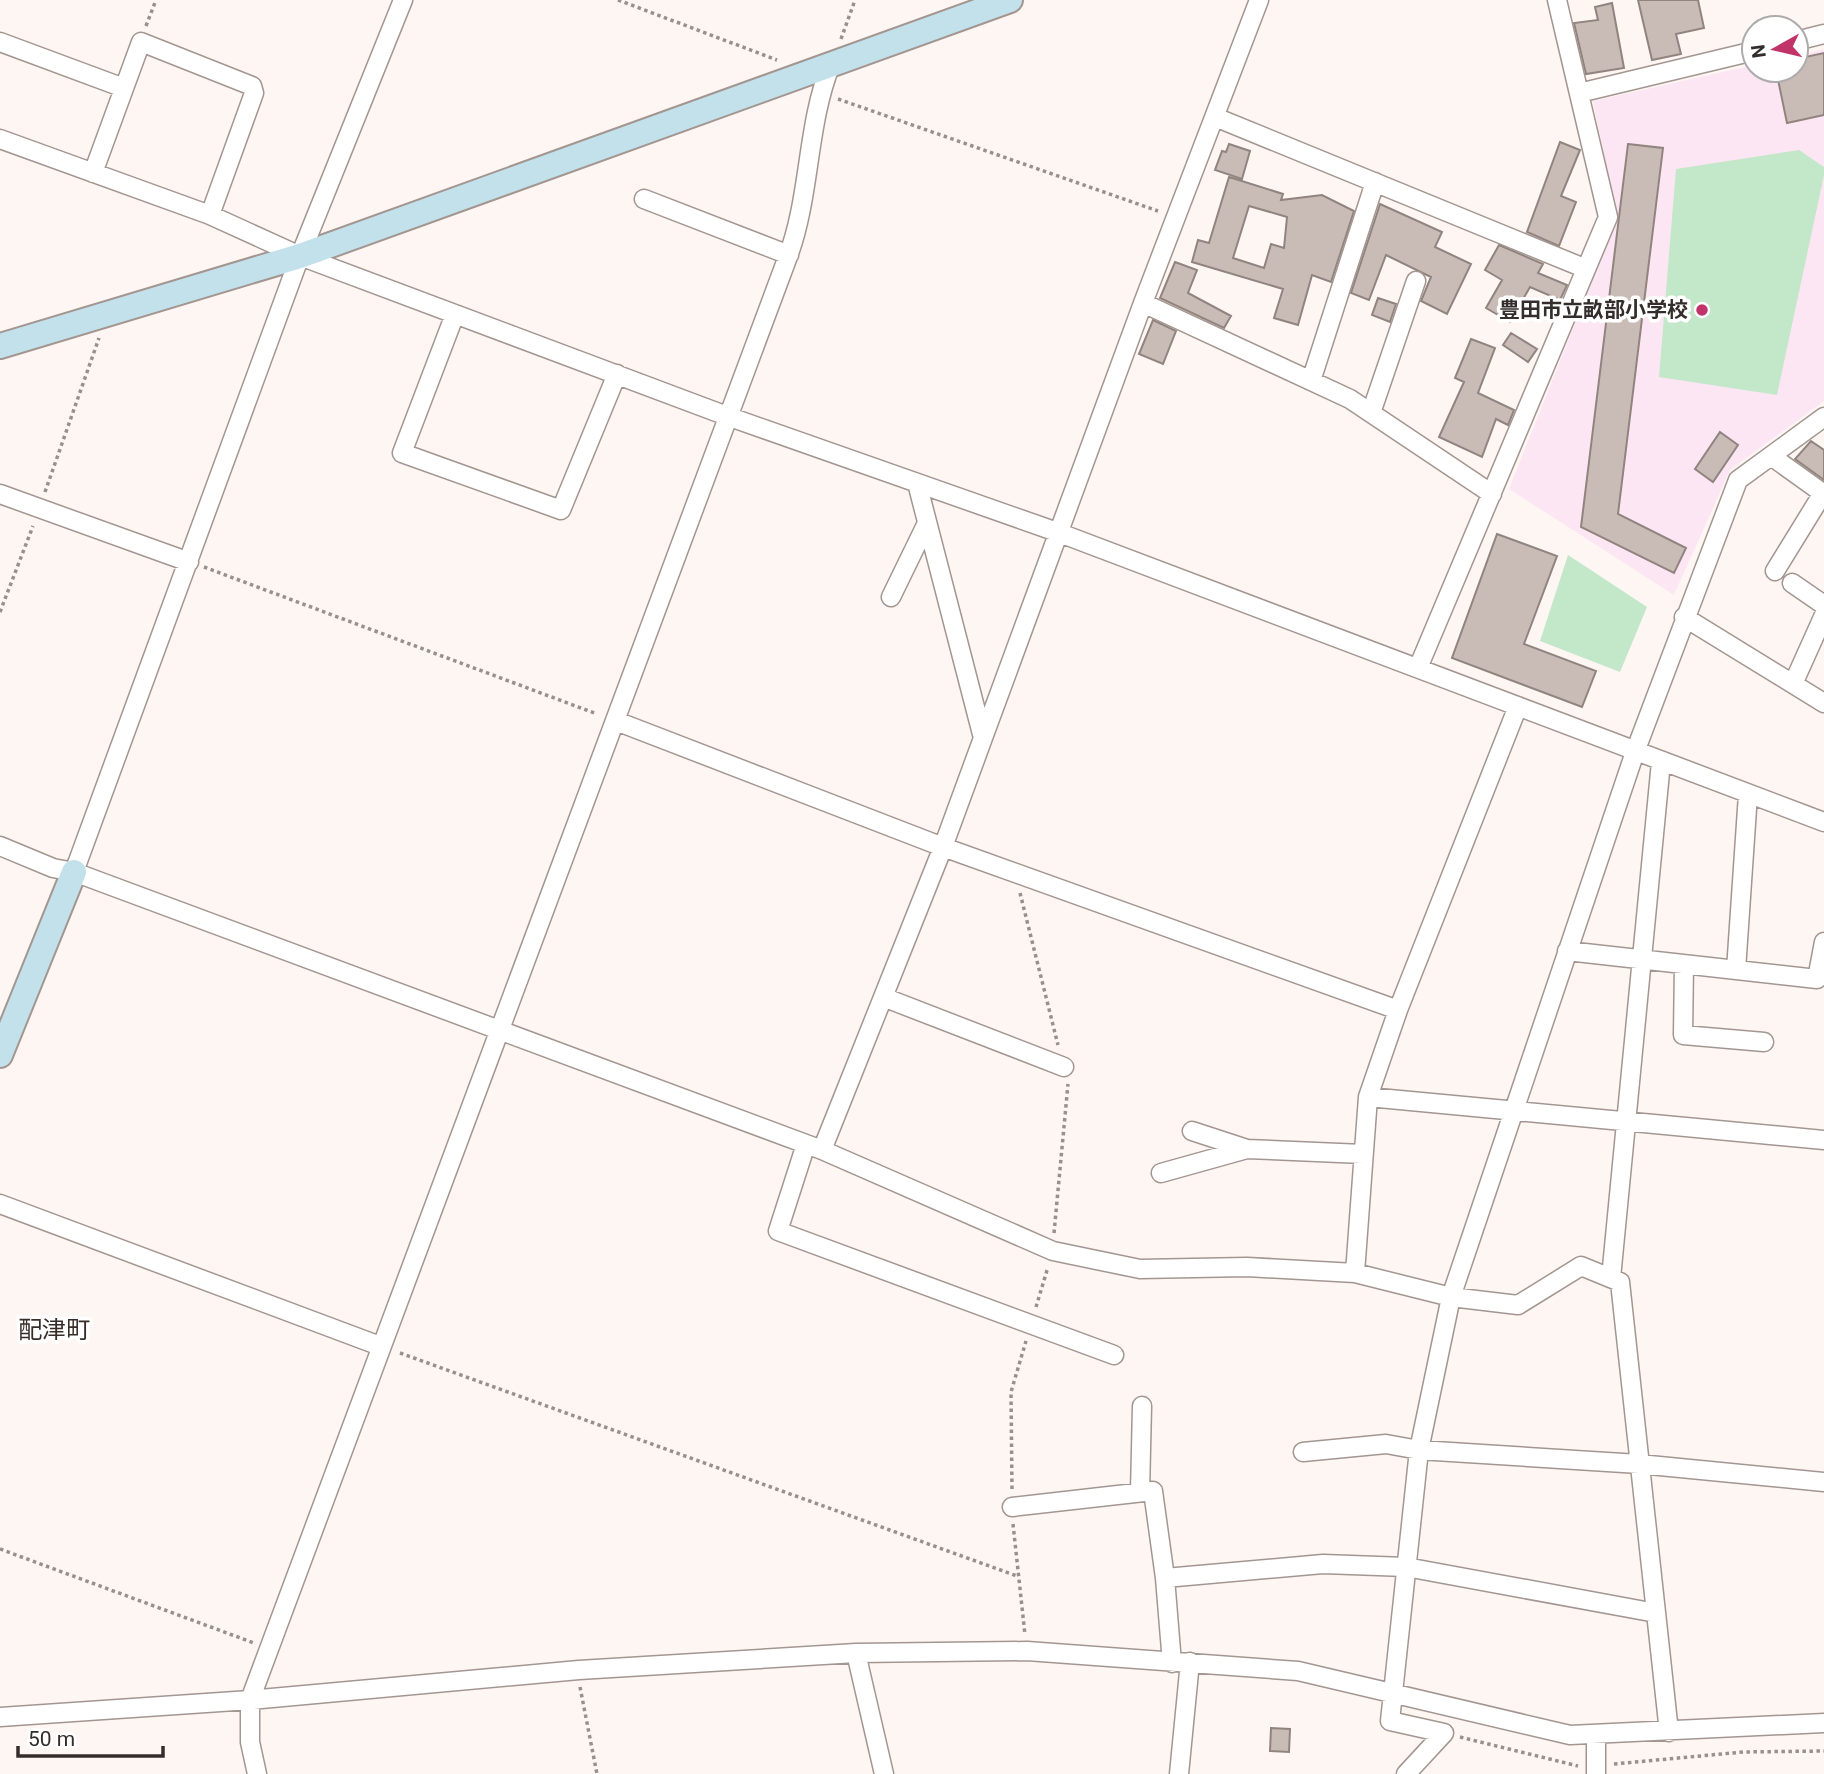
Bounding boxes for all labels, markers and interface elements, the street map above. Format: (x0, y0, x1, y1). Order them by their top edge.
north arrow (1740, 14, 1810, 84)
text: N (1746, 43, 1771, 60)
place label: 豊田市立畝部小学校 (1499, 298, 1688, 322)
marker: 豊田市立畝部小学校 (1694, 302, 1710, 318)
district label: 配津町 (18, 1316, 90, 1344)
scale bar (18, 1714, 163, 1758)
text: 50 m (28, 1727, 75, 1751)

